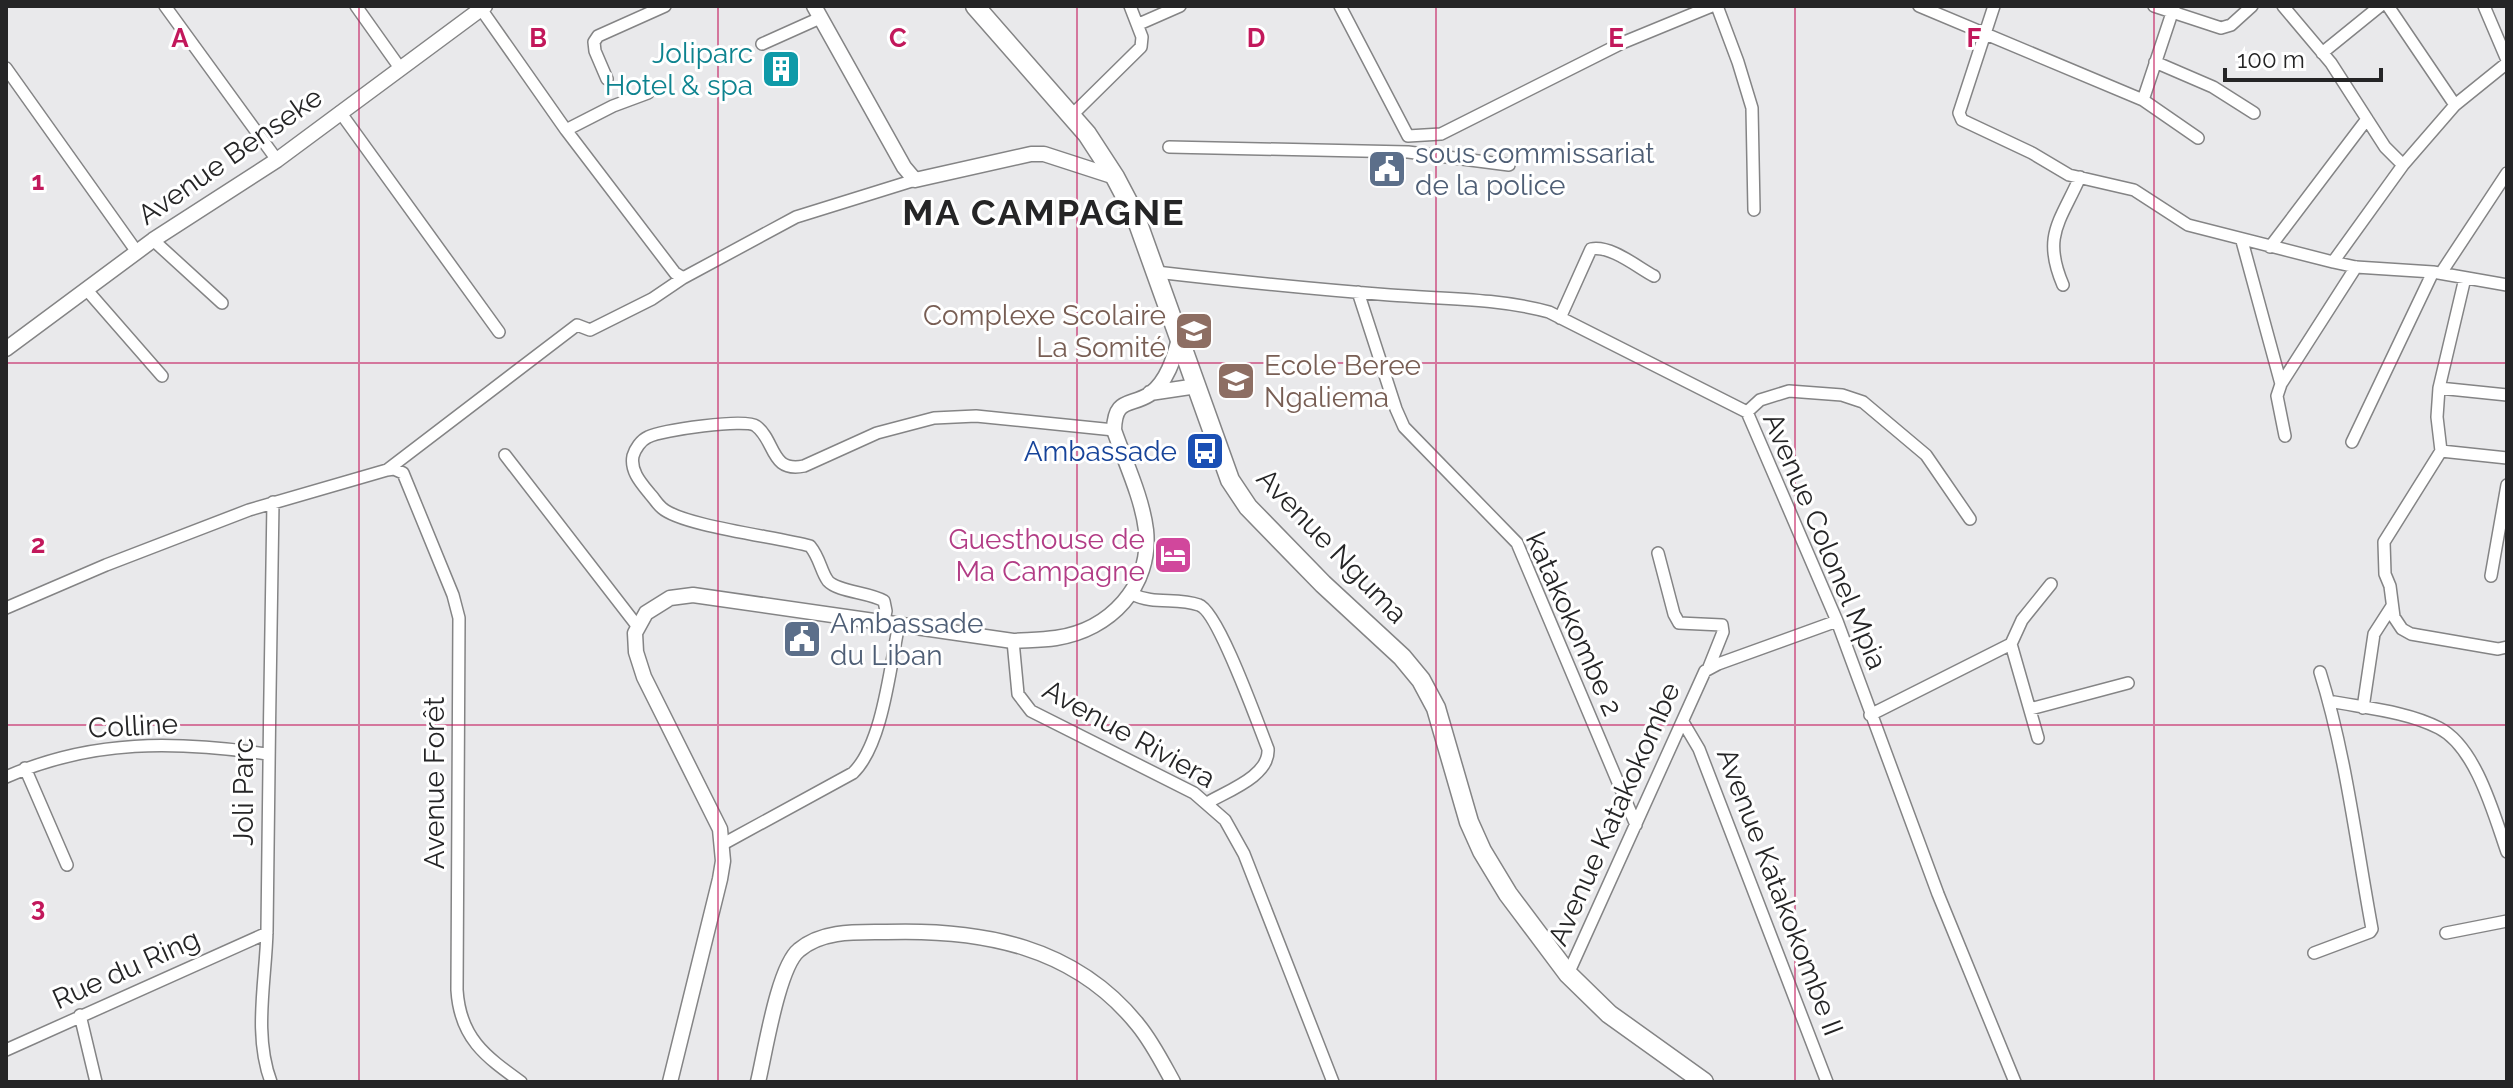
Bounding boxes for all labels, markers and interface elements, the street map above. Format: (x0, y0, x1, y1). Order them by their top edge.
text: A (171, 23, 189, 53)
text: B (529, 23, 547, 53)
text: C (889, 23, 907, 53)
text: D (1247, 23, 1265, 53)
text: E (1608, 23, 1624, 53)
text: F (1967, 23, 1982, 53)
scale bar (2225, 32, 2381, 82)
place label: Joliparc Hotel & spa (605, 37, 753, 102)
text: 100 m (2237, 45, 2305, 74)
building icon: Joliparc Hotel & spa (760, 48, 802, 90)
street label: Avenue Benseke (132, 80, 328, 232)
place label: sous commissariat de la police (1415, 137, 1655, 202)
public building icon: sous commissariat de la police (1366, 148, 1408, 190)
text: 1 (32, 166, 45, 196)
district label: MA CAMPAGNE (902, 191, 1186, 233)
place label: Complexe Scolaire La Somité (923, 299, 1166, 364)
school or university icon: Complexe Scolaire La Somité (1173, 310, 1215, 352)
place label: Ecole Beree Ngaliema (1264, 349, 1421, 414)
school or university icon: Ecole Beree Ngaliema (1215, 360, 1257, 402)
street label: Avenue Colonel Mpia (1756, 408, 1894, 674)
bus stop icon: Ambassade (1184, 430, 1226, 472)
place label: Ambassade (1024, 435, 1177, 468)
street label: Avenue Nguma (1250, 462, 1414, 630)
place label: Guesthouse de Ma Campagne (948, 523, 1145, 588)
street label: katakokombe 2 (1519, 527, 1629, 721)
text: 2 (31, 529, 45, 559)
hotel icon: Guesthouse de Ma Campagne (1152, 534, 1194, 576)
place label: Ambassade du Liban (830, 607, 983, 672)
public building icon: Ambassade du Liban (781, 618, 823, 660)
street label: Avenue Riviera (1037, 673, 1221, 795)
street label: Avenue Katakokombe (1541, 678, 1687, 950)
street label: Avenue Forêt (418, 696, 451, 869)
street label: Colline (87, 707, 179, 745)
street label: Joli Parc (227, 738, 260, 846)
street label: Avenue Katakokombe II (1710, 744, 1850, 1040)
text: 3 (31, 892, 45, 922)
street label: Rue du Ring (47, 922, 205, 1016)

